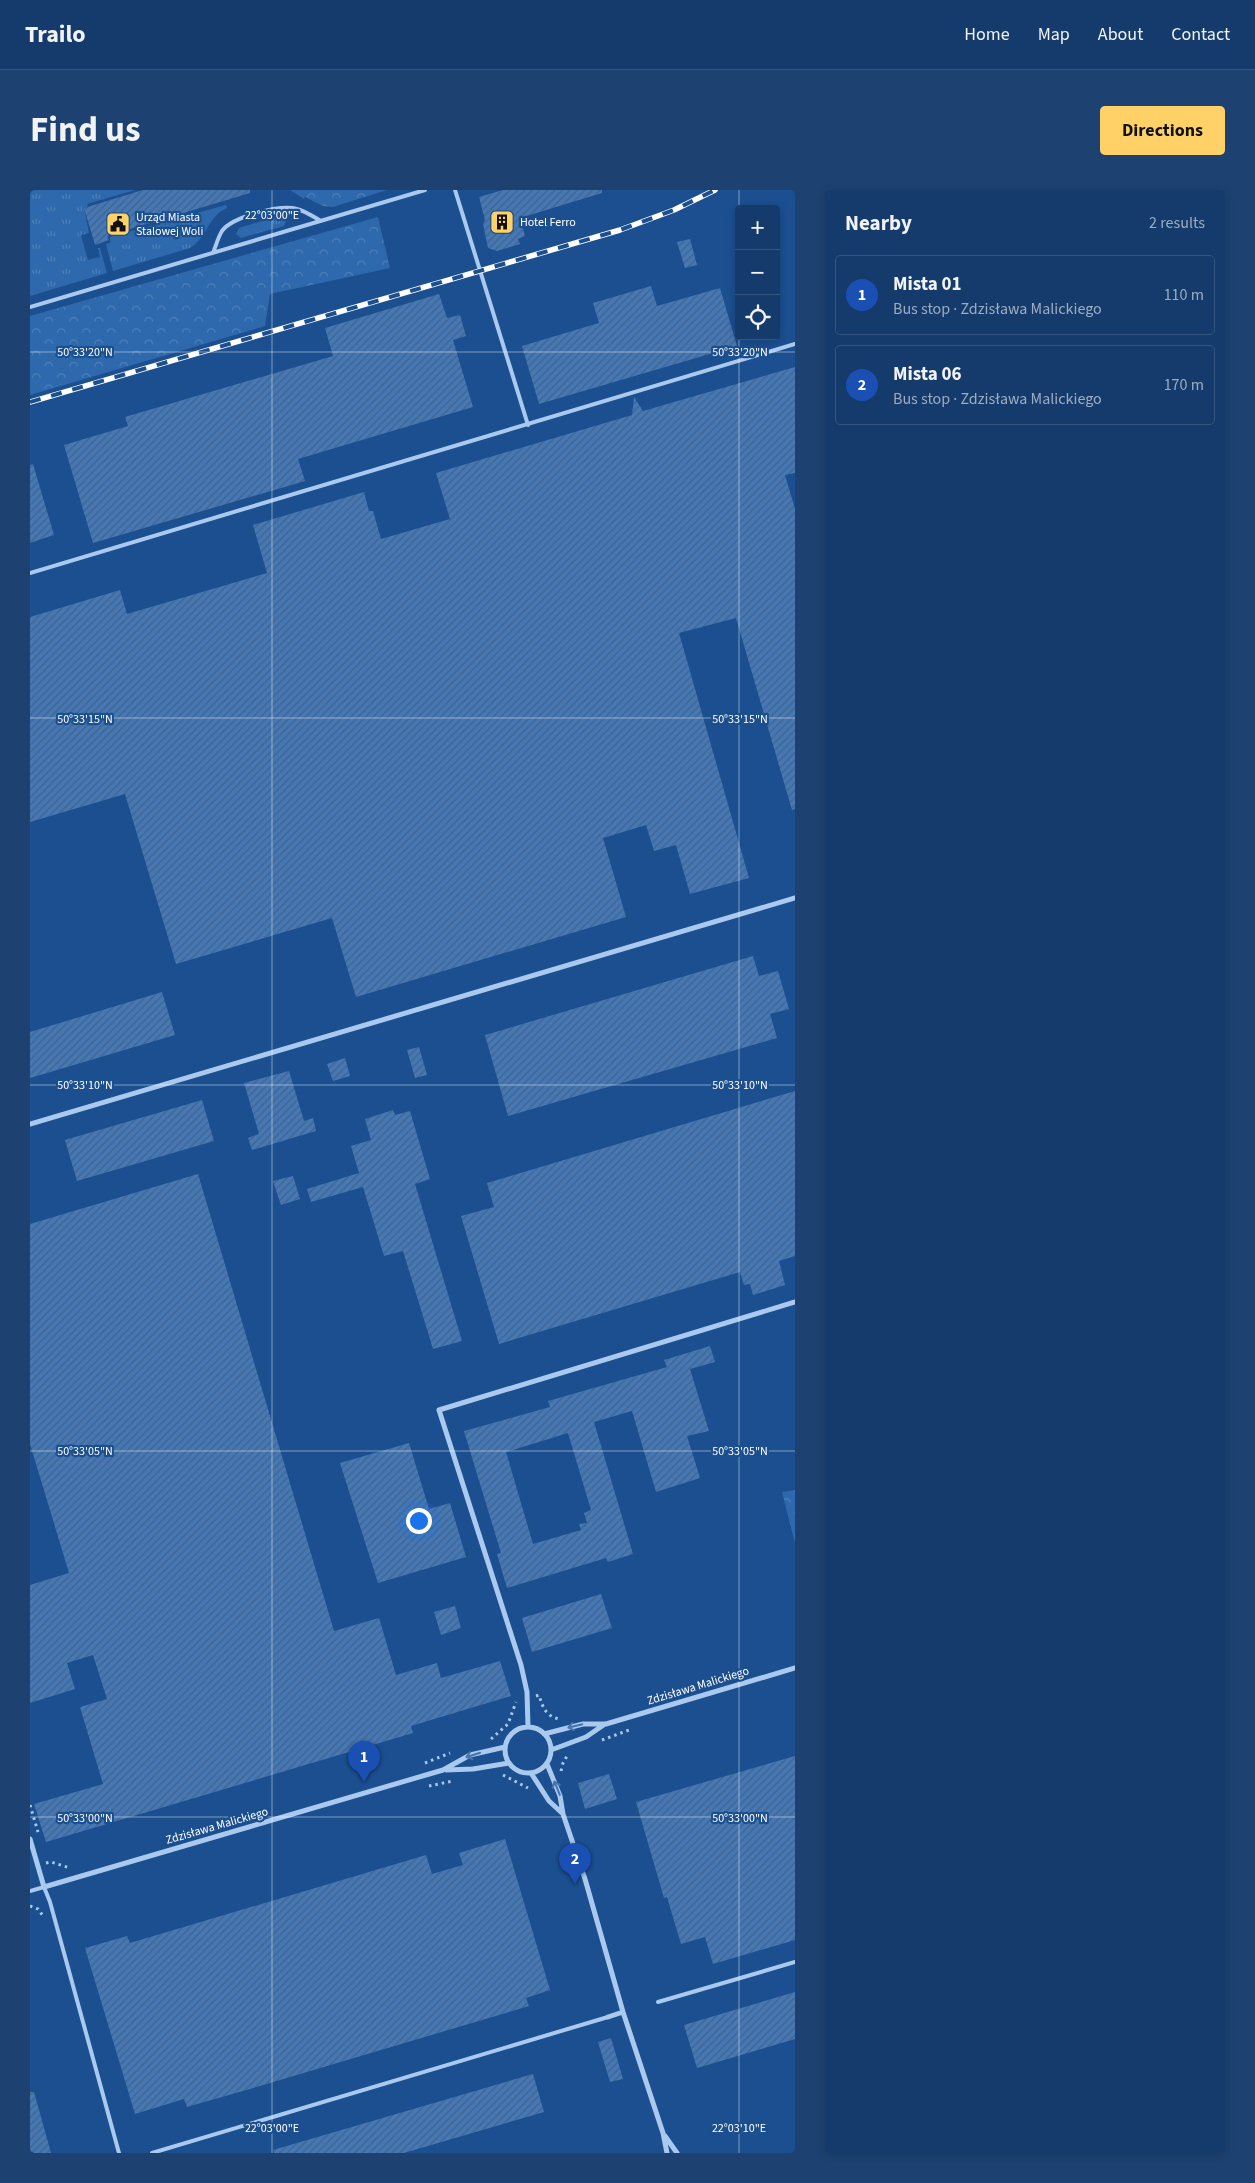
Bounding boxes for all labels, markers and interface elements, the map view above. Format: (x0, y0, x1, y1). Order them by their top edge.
text: Trailo (25, 17, 86, 52)
text: Home (964, 22, 1010, 47)
text: Map (1038, 22, 1070, 47)
text: About (1098, 22, 1143, 47)
text: Contact (1171, 22, 1230, 47)
text: Find us (30, 105, 140, 155)
button: Directions (1100, 106, 1225, 155)
map controls (735, 205, 780, 340)
button: + (735, 205, 780, 250)
text: 22°03'00"E (245, 207, 299, 224)
text: Nearby (845, 208, 912, 238)
place label: Urząd Miasta Stalowej Woli (136, 209, 203, 240)
building icon: Hotel Ferro (489, 209, 515, 235)
public building icon: Urząd Miasta Stalowej Woli (105, 211, 131, 237)
text: 2 results (1149, 212, 1205, 234)
place label: Hotel Ferro (520, 214, 576, 231)
button: − (735, 250, 780, 295)
text: Mista 01 (893, 271, 962, 298)
text: 1 (858, 284, 866, 306)
text: 110 m (1164, 284, 1204, 306)
button: locate (735, 295, 780, 340)
text: Bus stop · Zdzisława Malickiego (893, 298, 1102, 320)
text: 50°33'20"N (57, 344, 113, 361)
text: 50°33'20"N (712, 344, 768, 361)
text: Mista 06 (893, 361, 962, 388)
text: 2 (858, 374, 866, 396)
text: 170 m (1164, 374, 1204, 396)
text: Bus stop · Zdzisława Malickiego (893, 388, 1102, 410)
text: 50°33'15"N (57, 711, 113, 728)
text: 50°33'15"N (712, 711, 768, 728)
text: 50°33'10"N (57, 1077, 113, 1094)
text: 50°33'10"N (712, 1077, 768, 1094)
text: 50°33'05"N (57, 1443, 113, 1460)
text: 50°33'05"N (712, 1443, 768, 1460)
your location (406, 1508, 432, 1534)
street label: Zdzisława Malickiego (645, 1662, 751, 1710)
one-way arrow (567, 1722, 583, 1731)
pin: 1 (348, 1741, 380, 1782)
one-way arrow (465, 1751, 481, 1760)
one-way arrow (551, 1781, 560, 1796)
street label: Zdzisława Malickiego (164, 1803, 270, 1849)
text: 50°33'00"N (57, 1810, 113, 1827)
text: 50°33'00"N (712, 1810, 768, 1827)
pin: 2 (559, 1843, 591, 1884)
text: 22°03'00"E (245, 2120, 299, 2137)
text: 22°03'10"E (712, 2120, 766, 2137)

